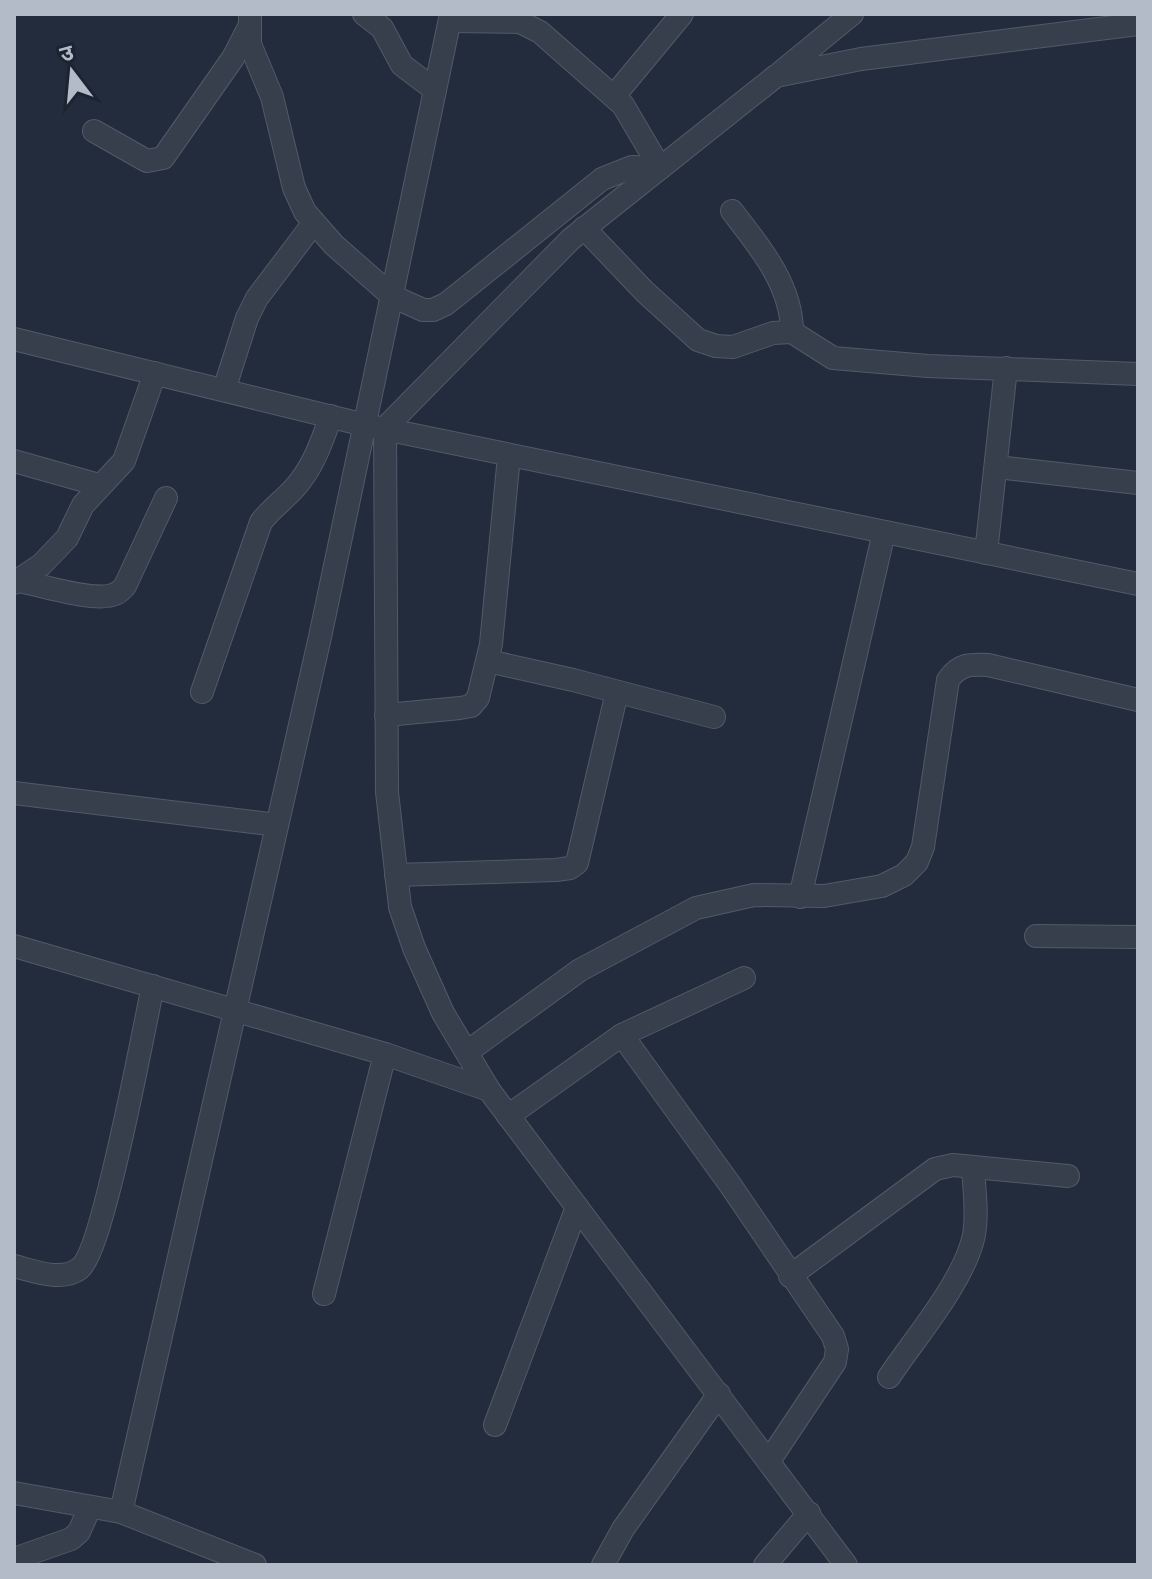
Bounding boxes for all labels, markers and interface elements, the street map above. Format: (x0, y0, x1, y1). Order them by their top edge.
north arrow (32, 32, 112, 112)
text: उ (57, 39, 78, 68)

